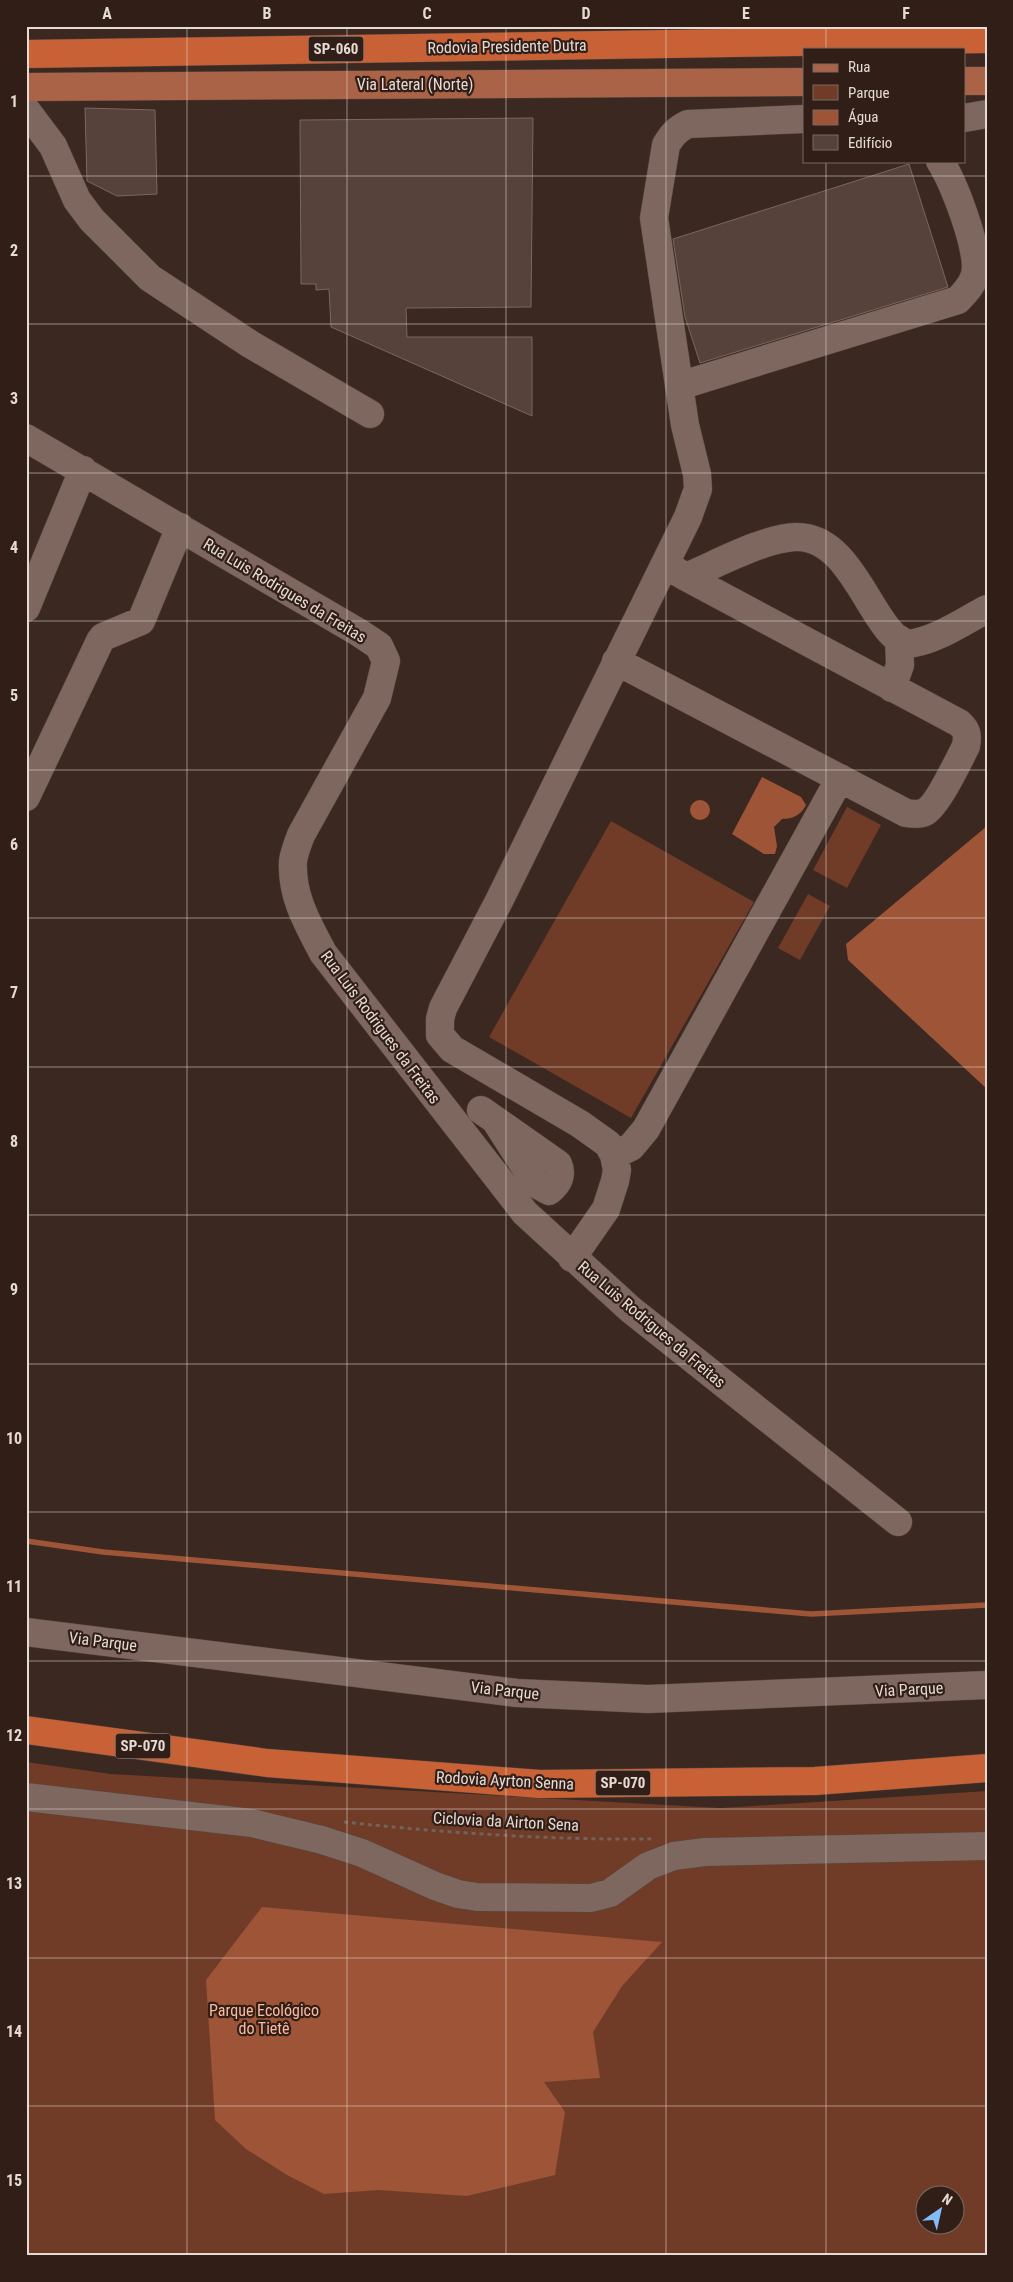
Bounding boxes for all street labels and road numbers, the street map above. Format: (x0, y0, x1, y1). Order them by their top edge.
road number: SP-060 (308, 36, 364, 62)
street label: Rodovia Presidente Dutra (427, 36, 587, 57)
street label: Via Lateral (Norte) (357, 75, 473, 94)
street label: Rua Luis Rodrigues da Freitas (200, 534, 370, 647)
street label: Rua Luis Rodrigues da Freitas (317, 947, 444, 1108)
street label: Rua Luis Rodrigues da Freitas (574, 1257, 729, 1392)
street label: Via Parque (68, 1628, 138, 1655)
street label: Via Parque (470, 1677, 540, 1704)
street label: Via Parque (874, 1678, 944, 1701)
road number: SP-070 (116, 1734, 170, 1758)
street label: Rodovia Ayrton Senna (436, 1767, 574, 1794)
road number: SP-070 (596, 1770, 650, 1796)
street label: Ciclovia da Airton Sena (432, 1808, 579, 1835)

